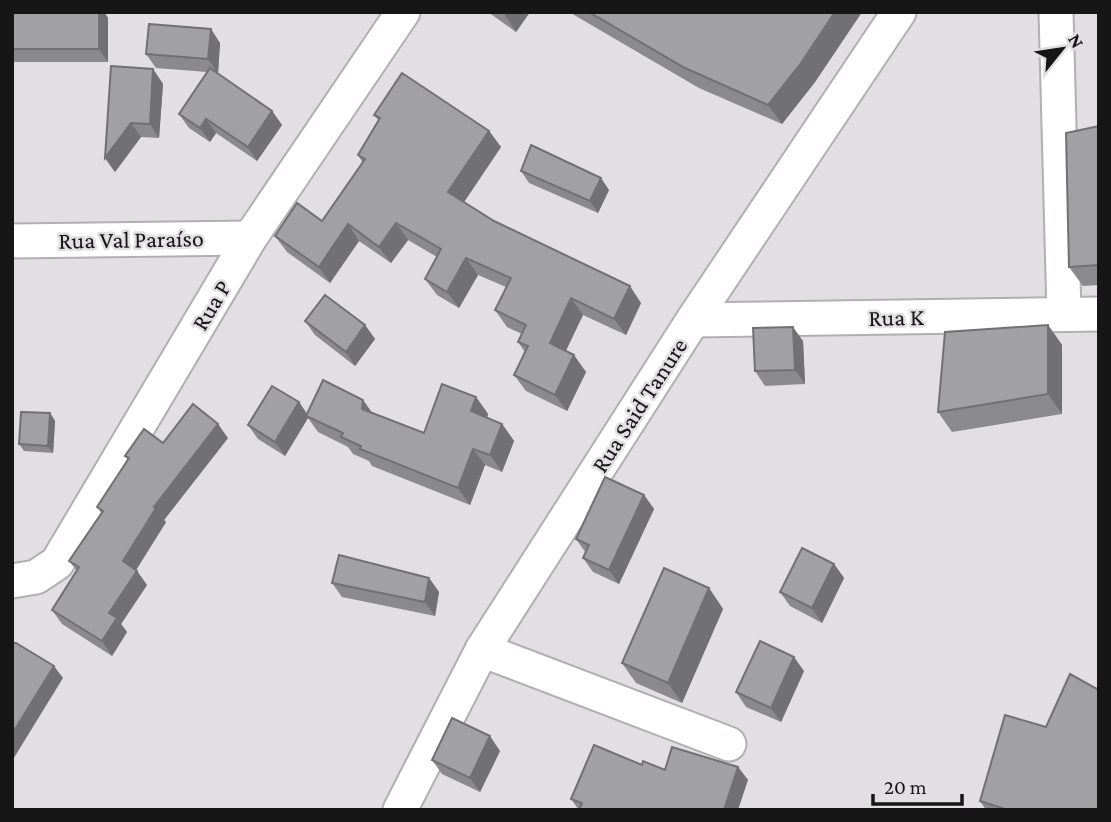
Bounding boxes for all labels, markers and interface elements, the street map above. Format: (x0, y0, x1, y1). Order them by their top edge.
north arrow (1027, 14, 1097, 84)
text: N (1064, 30, 1089, 52)
street label: Rua Val Paraíso (58, 224, 204, 254)
street label: Rua P (186, 275, 236, 335)
street label: Rua K (868, 303, 924, 331)
street label: Rua Said Tanure (586, 333, 692, 477)
scale bar (873, 762, 962, 806)
text: 20 m (884, 775, 927, 799)

